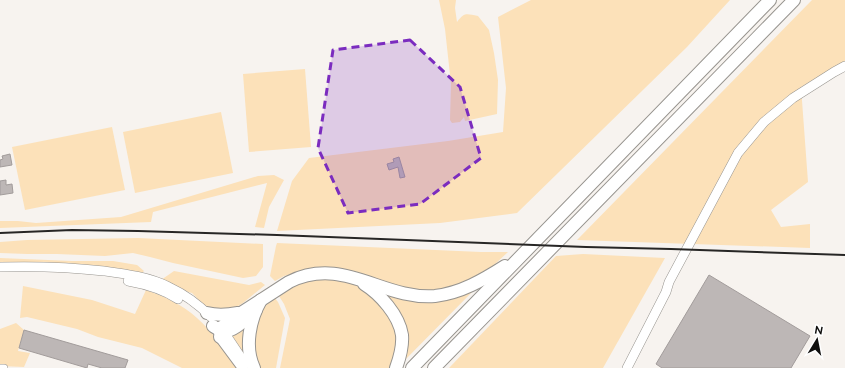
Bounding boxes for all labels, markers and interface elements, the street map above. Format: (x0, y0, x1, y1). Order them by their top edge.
north arrow (797, 320, 837, 360)
text: N (813, 324, 824, 338)

